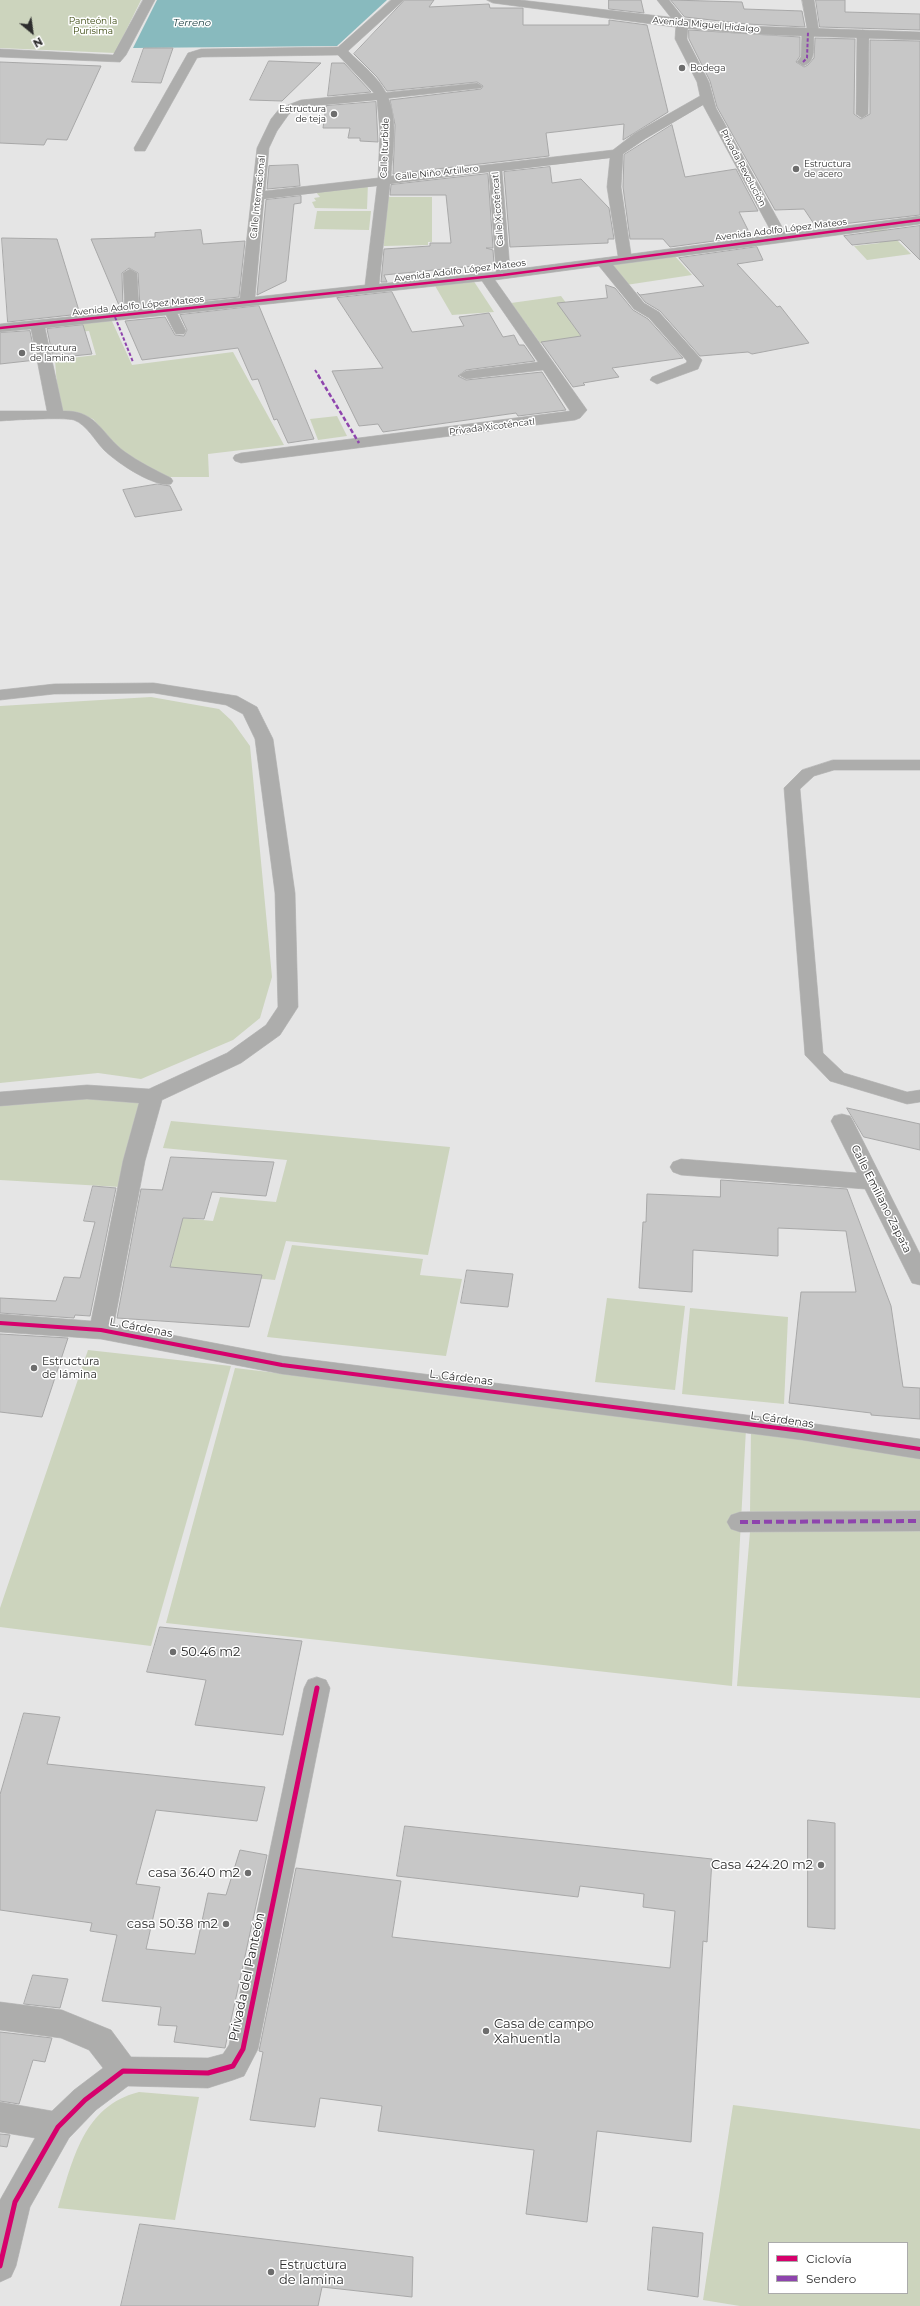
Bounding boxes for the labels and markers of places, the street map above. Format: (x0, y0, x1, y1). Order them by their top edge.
marker: Bodega (677, 63, 687, 73)
place label: Bodega (690, 63, 725, 73)
place label: Estructura de teja (279, 104, 326, 125)
marker: Estructura de teja (329, 109, 339, 119)
place label: Estructura de acero (804, 159, 851, 180)
marker: Estructura de acero (791, 164, 801, 174)
place label: Estrcutura de lamina (30, 343, 77, 364)
marker: Estrcutura de lamina (17, 348, 27, 358)
place label: Estructura de lámina (42, 1355, 99, 1381)
marker: Estructura de lámina (29, 1363, 39, 1373)
place label: 50.46 m2 (181, 1644, 240, 1660)
marker: 50.46 m2 (168, 1647, 178, 1657)
place label: Casa 424.20 m2 (711, 1857, 813, 1873)
marker: Casa 424.20 m2 (816, 1860, 826, 1870)
place label: casa 36.40 m2 (148, 1865, 240, 1881)
marker: casa 36.40 m2 (243, 1868, 253, 1878)
place label: casa 50.38 m2 (127, 1916, 218, 1932)
marker: casa 50.38 m2 (221, 1919, 231, 1929)
place label: Casa de campo Xahuentla (494, 2016, 594, 2047)
marker: Casa de campo Xahuentla (481, 2026, 491, 2036)
place label: Estructura de lamina (279, 2257, 347, 2288)
marker: Estructura de lamina (266, 2267, 276, 2277)

